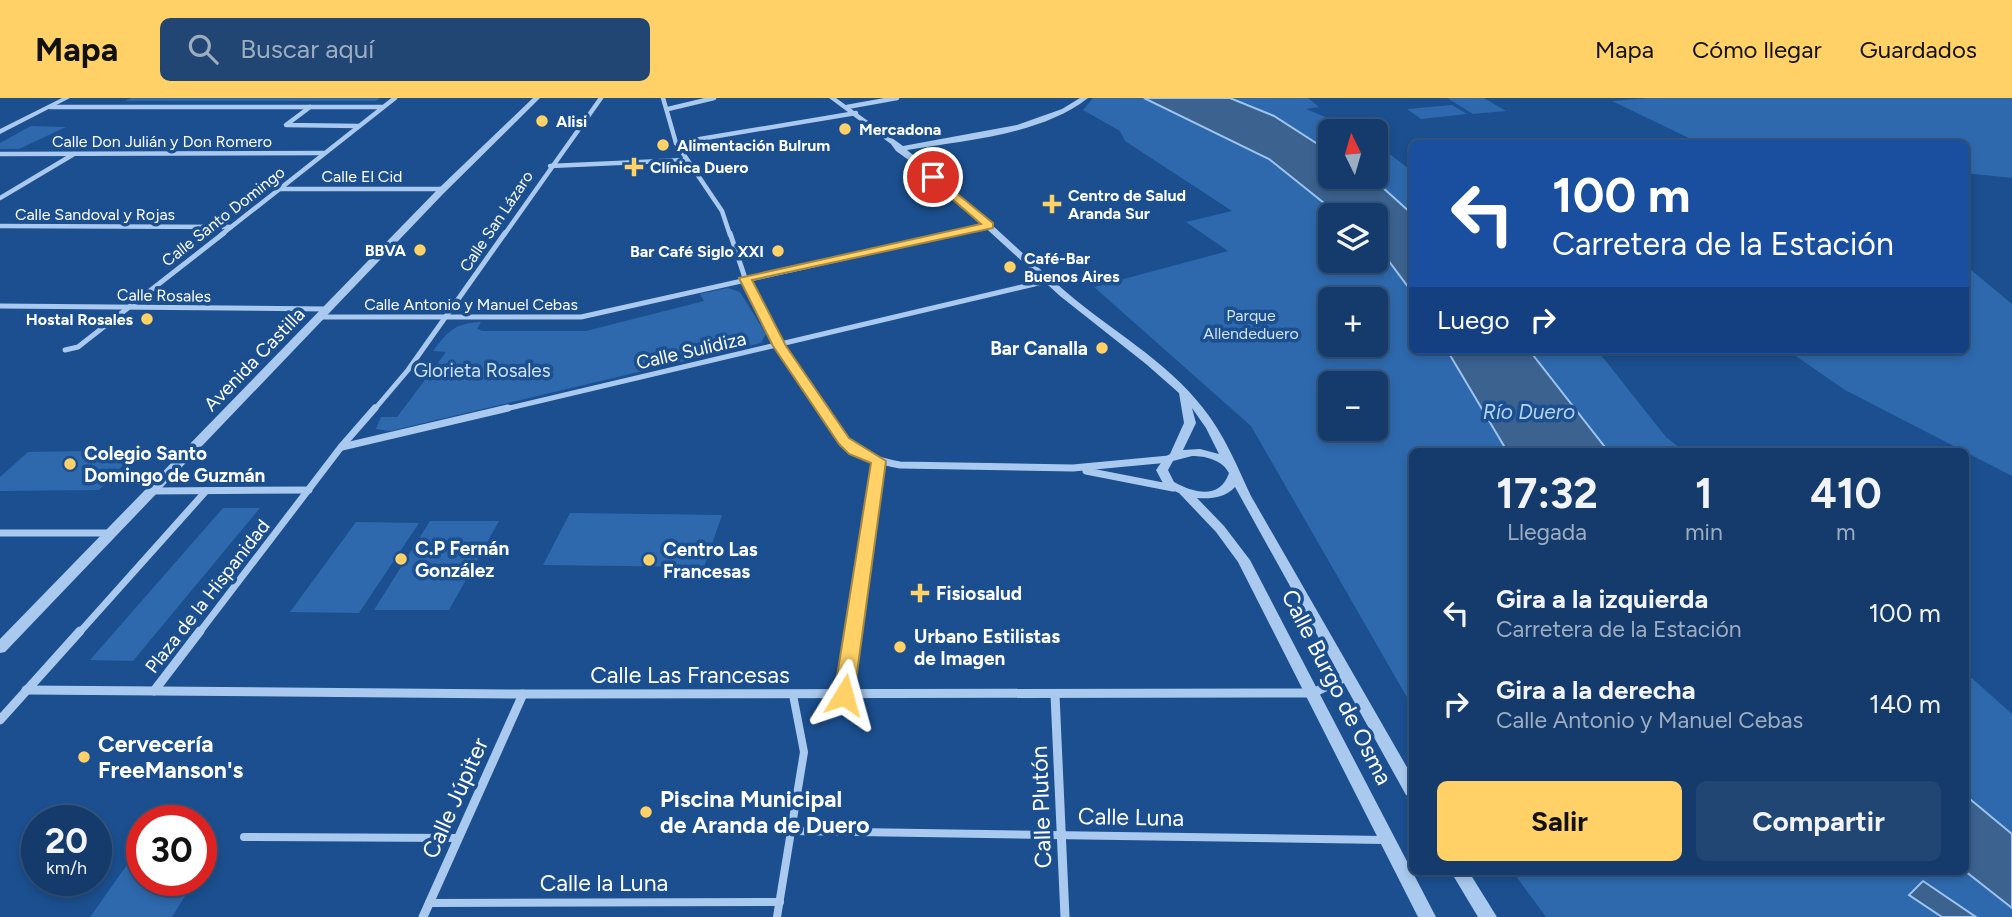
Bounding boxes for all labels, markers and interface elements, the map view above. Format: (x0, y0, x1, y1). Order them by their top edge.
search box (160, 18, 650, 81)
text: Mapa (35, 30, 118, 69)
icon: search (184, 30, 222, 68)
text: Buscar aquí (240, 33, 374, 65)
text: Mapa (1595, 35, 1654, 64)
text: Cómo llegar (1692, 35, 1822, 64)
text: Guardados (1860, 35, 1977, 64)
place label: Alisi (556, 112, 587, 131)
marker: Alisi (534, 113, 550, 129)
north arrow (1318, 119, 1388, 189)
map controls (1318, 119, 1388, 441)
place label: Mercadona (859, 120, 941, 139)
marker: Mercadona (837, 121, 853, 137)
street label: Calle Don Julián y Don Romero (52, 132, 272, 151)
place label: Alimentación Bulrum (677, 136, 830, 155)
marker: Alimentación Bulrum (655, 137, 671, 153)
pin (903, 147, 963, 207)
marker: Clínica Duero (624, 157, 644, 177)
place label: Clínica Duero (650, 158, 749, 177)
icon: arrive (914, 158, 952, 196)
street label: Calle Santo Domingo (158, 162, 289, 270)
text: 100 m (1552, 165, 1691, 224)
street label: Calle El Cid (322, 167, 403, 186)
street label: Calle San Lázaro (456, 167, 537, 275)
icon: left (1437, 168, 1528, 259)
place label: Centro de Salud Aranda Sur (1068, 186, 1186, 223)
marker: Centro de Salud Aranda Sur (1042, 194, 1062, 214)
button: layers (1318, 203, 1388, 273)
street label: Calle Sandoval y Rojas (15, 205, 175, 224)
text: Carretera de la Estación (1552, 225, 1894, 263)
place label: BBVA (365, 241, 407, 260)
marker: BBVA (412, 242, 428, 258)
place label: Bar Café Siglo XXI (630, 242, 764, 261)
marker: Bar Café Siglo XXI (770, 243, 786, 259)
place label: Café-Bar Buenos Aires (1024, 249, 1120, 286)
marker: Café-Bar Buenos Aires (1002, 259, 1018, 275)
street label: Calle Rosales (117, 285, 211, 306)
button: + (1318, 287, 1388, 357)
street label: Calle Antonio y Manuel Cebas (364, 295, 578, 314)
icon: right (1524, 301, 1562, 339)
street label: Avenida Castilla (199, 303, 310, 416)
text: Luego (1437, 304, 1510, 336)
park label: Parque Allendeduero (1203, 306, 1299, 343)
place label: Hostal Rosales (26, 310, 134, 329)
marker: Hostal Rosales (139, 311, 155, 327)
street label: Calle Sulidiza (634, 327, 748, 374)
place label: Bar Canalla (990, 337, 1088, 360)
marker: Bar Canalla (1094, 340, 1110, 356)
park label: Glorieta Rosales (413, 359, 551, 382)
button: − (1318, 371, 1388, 441)
water label: Río Duero (1483, 399, 1575, 424)
place label: Colegio Santo Domingo de Guzmán (84, 442, 265, 487)
marker: Colegio Santo Domingo de Guzmán (62, 456, 78, 472)
text: 17:32 (1496, 468, 1598, 519)
text: 1 (1695, 468, 1713, 519)
text: 410 (1810, 468, 1882, 519)
street label: Plaza de la Hispanidad (140, 515, 275, 678)
text: Llegada (1507, 518, 1587, 546)
text: min (1685, 518, 1723, 546)
text: m (1836, 518, 1856, 546)
place label: C.P Fernán González (415, 537, 509, 582)
place label: Centro Las Francesas (663, 538, 758, 583)
marker: C.P Fernán González (393, 551, 409, 567)
marker: Centro Las Francesas (641, 552, 657, 568)
place label: Fisiosalud (936, 582, 1022, 605)
marker: Fisiosalud (910, 583, 930, 603)
text: Gira a la izquierda (1496, 583, 1708, 615)
street label: Calle Burgo de Osma (1276, 585, 1398, 789)
icon: left (1437, 594, 1475, 632)
text: 100 m (1868, 597, 1941, 629)
text: Carretera de la Estación (1496, 615, 1742, 643)
place label: Urbano Estilistas de Imagen (914, 625, 1060, 670)
marker: Urbano Estilistas de Imagen (892, 639, 908, 655)
position arrow (807, 658, 881, 732)
street label: Calle Las Francesas (590, 661, 790, 689)
text: Gira a la derecha (1496, 674, 1696, 706)
icon: right (1437, 685, 1475, 723)
text: 140 m (1869, 688, 1941, 720)
text: Calle Antonio y Manuel Cebas (1496, 706, 1803, 734)
place label: Cervecería FreeManson's (98, 730, 244, 784)
street label: Calle Júpiter (416, 733, 494, 863)
street label: Calle Plutón (1025, 745, 1057, 869)
marker: Cervecería FreeManson's (76, 749, 92, 765)
button: Salir (1437, 781, 1682, 861)
button: Compartir (1696, 781, 1941, 861)
place label: Piscina Municipal de Aranda de Duero (660, 785, 870, 839)
street label: Calle Luna (1078, 802, 1184, 832)
marker: Piscina Municipal de Aranda de Duero (638, 804, 654, 820)
speed limit sign: 30 (126, 805, 217, 896)
text: 20 (45, 820, 88, 862)
text: km/h (46, 857, 87, 879)
street label: Calle la Luna (540, 869, 668, 897)

